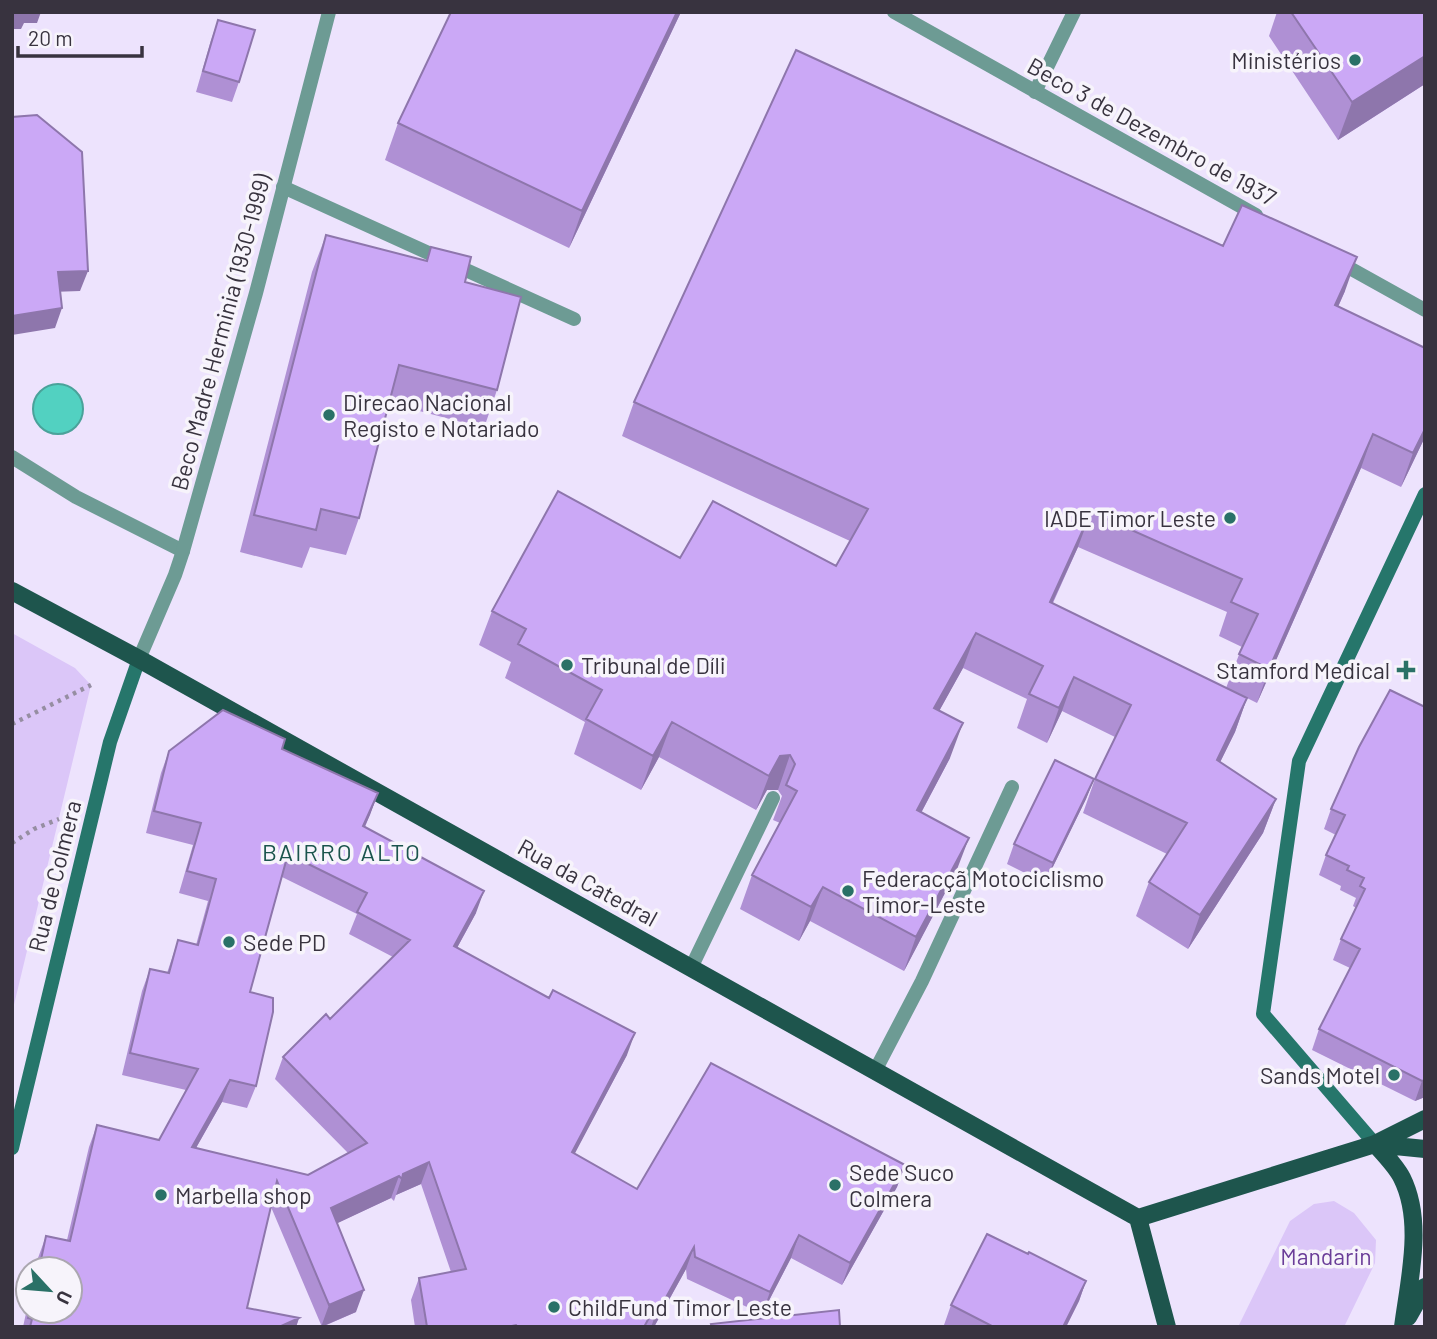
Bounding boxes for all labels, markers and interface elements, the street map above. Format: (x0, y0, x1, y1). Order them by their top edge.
scale bar (18, 14, 142, 58)
text: 20 m (28, 25, 73, 50)
place label: Ministérios (1231, 46, 1341, 74)
street label: Beco 3 de Dezembro de 1937 (1023, 51, 1281, 211)
marker: Ministérios (1347, 52, 1363, 68)
street label: Beco Madre Herminia (1930-1999) (164, 170, 276, 493)
place label: Direcao Nacional Registo e Notariado (343, 388, 540, 442)
marker: Direcao Nacional Registo e Notariado (321, 407, 337, 423)
place label: IADE Timor Leste (1044, 504, 1216, 532)
marker: IADE Timor Leste (1222, 510, 1238, 526)
place label: Tribunal de Díli (581, 651, 726, 679)
place label: Stamford Medical (1216, 656, 1390, 684)
marker: Tribunal de Díli (559, 657, 575, 673)
marker: Stamford Medical (1396, 660, 1416, 680)
street label: Rua de Colmera (22, 797, 86, 955)
street label: Rua da Catedral (513, 832, 663, 932)
district label: BAIRRO ALTO (262, 837, 422, 866)
place label: Federacçã Motociclismo Timor-Leste (862, 864, 1104, 918)
marker: Federacçã Motociclismo Timor-Leste (840, 883, 856, 899)
place label: Sede PD (243, 928, 326, 956)
marker: Sede PD (221, 934, 237, 950)
place label: Sands Motel (1260, 1061, 1380, 1089)
marker: Sands Motel (1386, 1067, 1402, 1083)
place label: Sede Suco Colmera (849, 1158, 954, 1212)
marker: Sede Suco Colmera (827, 1177, 843, 1193)
place label: Marbella shop (175, 1181, 312, 1209)
marker: Marbella shop (153, 1187, 169, 1203)
park label: Mandarin (1280, 1242, 1372, 1270)
north arrow (14, 1255, 84, 1325)
text: U (52, 1287, 78, 1308)
place label: ChildFund Timor Leste (568, 1293, 792, 1321)
marker: ChildFund Timor Leste (546, 1299, 562, 1315)

